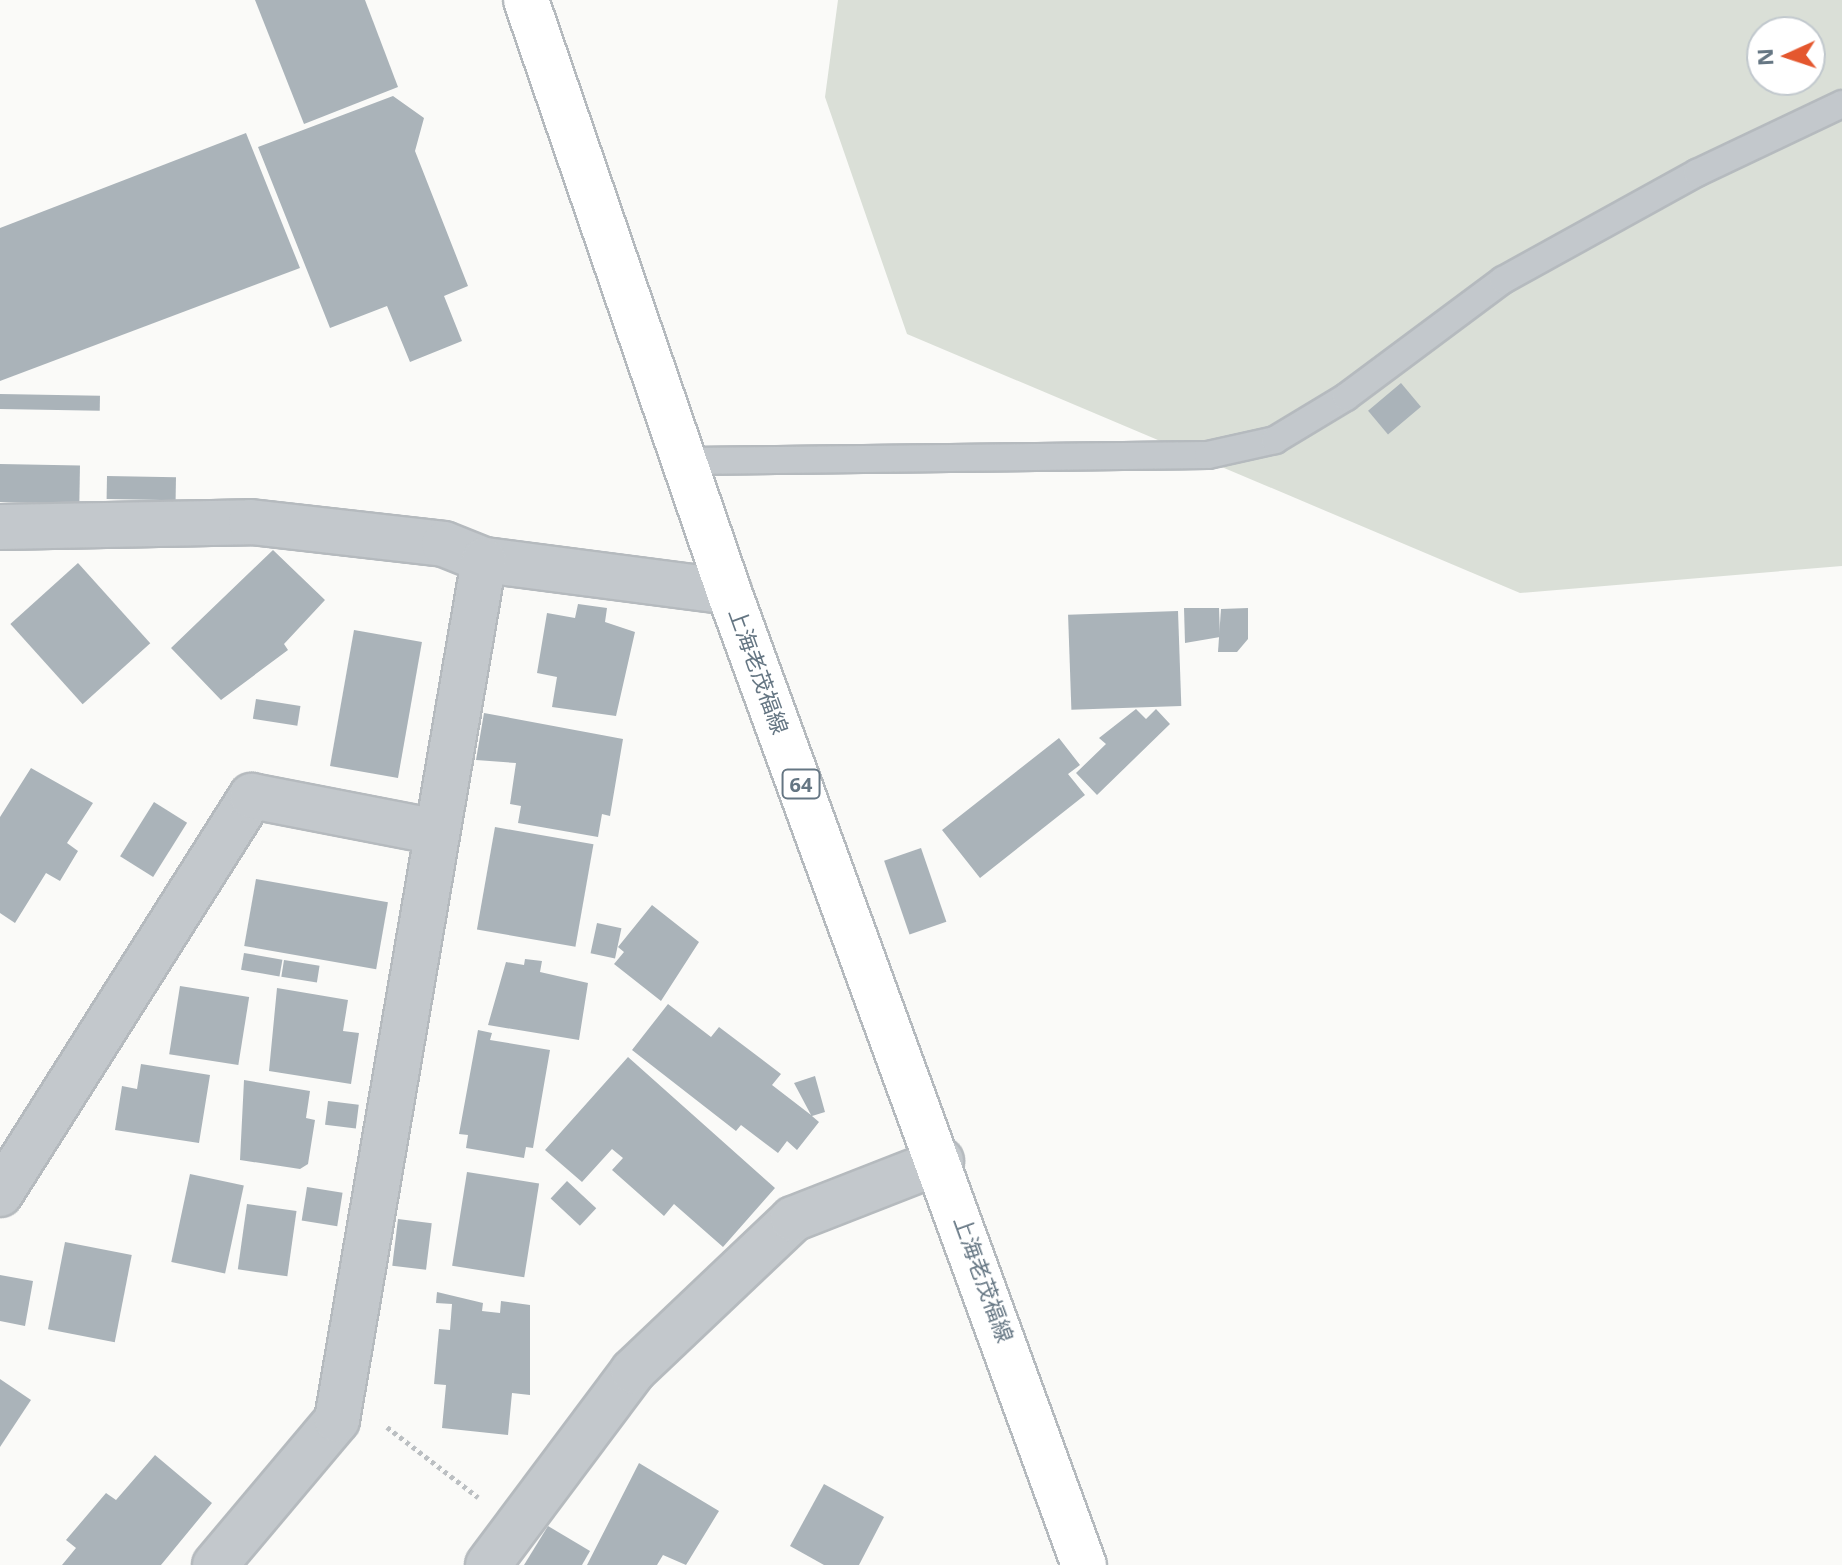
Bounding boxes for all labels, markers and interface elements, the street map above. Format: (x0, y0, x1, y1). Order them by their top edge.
north arrow (1746, 16, 1826, 96)
text: N (1749, 47, 1779, 67)
street label: 上海老茂福線 (724, 604, 794, 738)
road number: 64 (781, 768, 821, 800)
street label: 上海老茂福線 (949, 1212, 1019, 1346)

